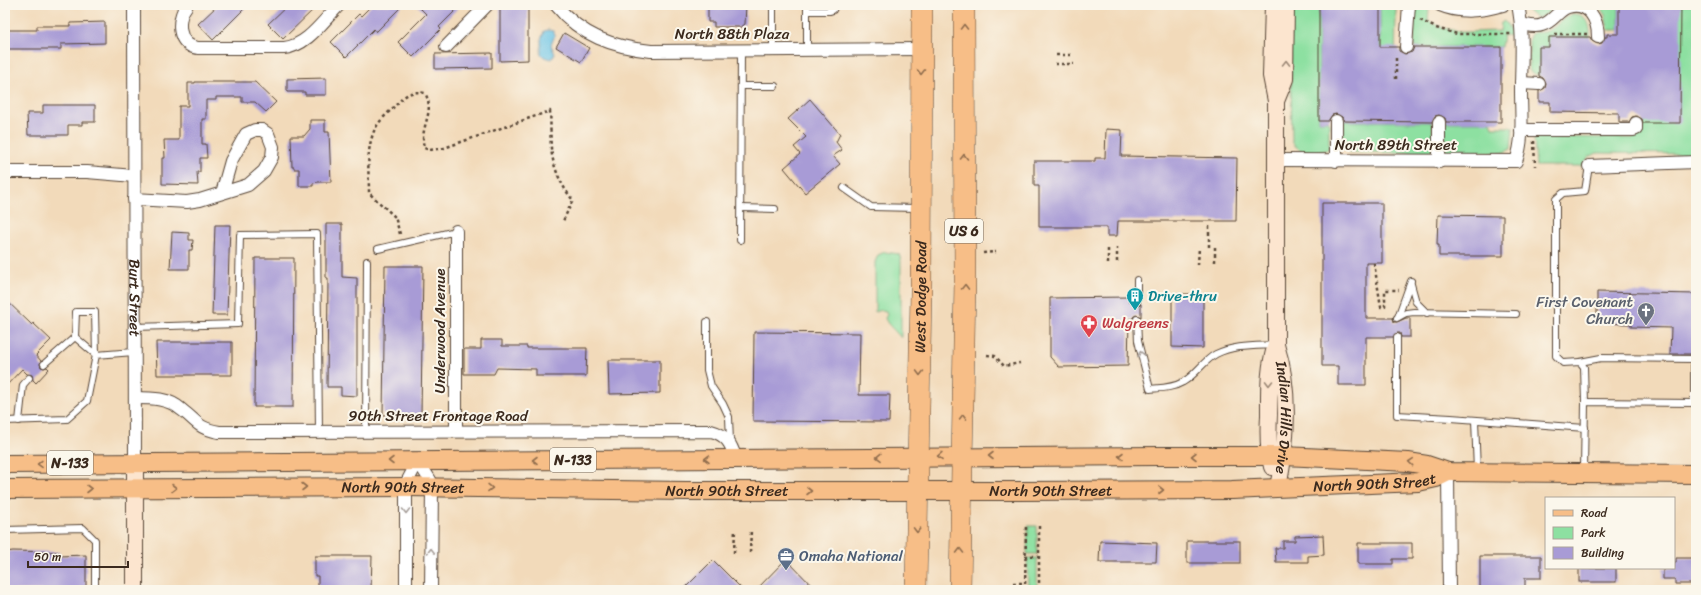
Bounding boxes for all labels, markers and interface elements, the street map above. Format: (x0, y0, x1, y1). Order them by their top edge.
street label: North 88th Plaza (675, 21, 790, 47)
one-way arrow (960, 24, 968, 30)
one-way arrow (1281, 60, 1290, 66)
one-way arrow (917, 69, 925, 75)
street label: North 89th Street (1335, 132, 1458, 158)
one-way arrow (960, 154, 968, 160)
road number: US 6 (945, 219, 983, 243)
street label: West Dodge Road (907, 240, 934, 353)
street label: Burt Street (122, 259, 148, 337)
street label: Underwood Avenue (427, 269, 453, 393)
place label: Drive-thru (1148, 283, 1217, 309)
one-way arrow (961, 284, 969, 290)
building icon: Drive-thru (1125, 286, 1145, 311)
place label: First Covenant Church (1536, 289, 1633, 332)
church icon: First Covenant Church (1636, 301, 1656, 326)
place label: Walgreens (1102, 310, 1169, 336)
pharmacy icon: Walgreens (1079, 313, 1099, 338)
one-way arrow (1137, 351, 1146, 358)
street label: Indian Hills Drive (1268, 358, 1299, 476)
one-way arrow (916, 370, 924, 376)
one-way arrow (1265, 380, 1273, 386)
street label: 90th Street Frontage Road (348, 403, 529, 429)
one-way arrow (959, 414, 967, 420)
road number: N-133 (550, 448, 596, 472)
road number: N-133 (47, 451, 93, 475)
one-way arrow (937, 452, 943, 460)
one-way arrow (988, 452, 994, 460)
one-way arrow (1118, 452, 1124, 460)
one-way arrow (1191, 452, 1197, 460)
one-way arrow (876, 453, 882, 461)
one-way arrow (704, 455, 710, 463)
one-way arrow (532, 456, 538, 464)
one-way arrow (388, 457, 394, 465)
one-way arrow (1408, 458, 1414, 467)
one-way arrow (37, 459, 43, 468)
street label: North 90th Street (1313, 465, 1439, 499)
street label: North 90th Street (341, 474, 465, 501)
street label: North 90th Street (665, 478, 789, 504)
street label: North 90th Street (989, 478, 1113, 504)
one-way arrow (301, 483, 307, 491)
one-way arrow (171, 484, 177, 492)
one-way arrow (487, 484, 493, 492)
one-way arrow (86, 485, 92, 493)
one-way arrow (1158, 486, 1164, 494)
one-way arrow (806, 487, 812, 495)
legend (1545, 497, 1675, 569)
text: Road (1581, 502, 1608, 524)
one-way arrow (402, 508, 410, 514)
text: Park (1581, 522, 1606, 544)
one-way arrow (913, 527, 921, 533)
text: Building (1581, 542, 1624, 564)
scale bar (28, 543, 128, 569)
place label: Omaha National (799, 543, 903, 569)
text: 50 m (34, 546, 61, 568)
office icon: Omaha National (776, 546, 796, 571)
one-way arrow (427, 548, 435, 554)
one-way arrow (956, 548, 964, 554)

